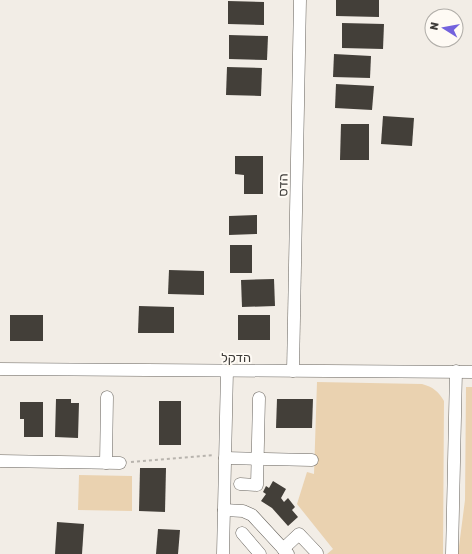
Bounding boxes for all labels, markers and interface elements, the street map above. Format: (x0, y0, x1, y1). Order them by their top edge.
north arrow (424, 8, 464, 48)
text: N (428, 21, 442, 31)
street label: הדס (275, 173, 291, 197)
street label: הדקל (221, 350, 251, 365)

